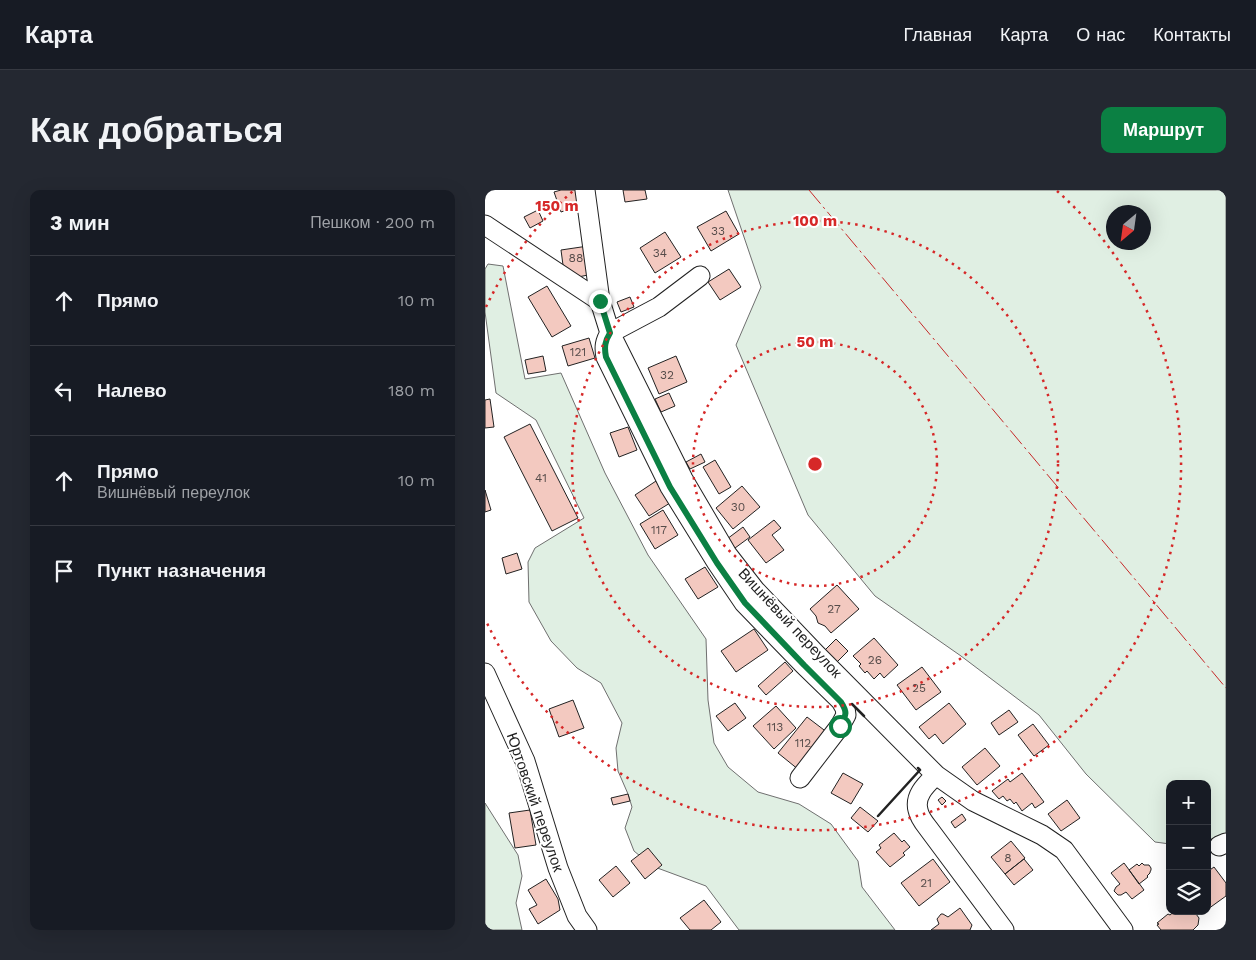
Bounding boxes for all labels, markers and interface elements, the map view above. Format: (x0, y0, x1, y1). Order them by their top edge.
text: Карта (25, 21, 93, 49)
text: Главная (903, 24, 972, 45)
text: Карта (1000, 24, 1048, 45)
text: О нас (1076, 24, 1125, 45)
text: Контакты (1153, 24, 1231, 45)
button: Маршрут (1101, 107, 1226, 153)
text: Как добраться (30, 109, 283, 151)
text: 150 m (535, 197, 579, 215)
north arrow (1106, 205, 1151, 250)
text: 3 мин (50, 210, 110, 235)
text: 100 m (793, 212, 837, 230)
text: Пешком · 200 m (310, 213, 435, 232)
house number: 33 (711, 224, 725, 238)
house number: 34 (653, 246, 667, 260)
house number: 88 (569, 251, 583, 265)
icon: ahead (50, 287, 78, 315)
text: Прямо (97, 289, 159, 312)
route end (589, 290, 612, 313)
text: 10 m (398, 291, 435, 310)
text: 50 m (797, 333, 833, 351)
house number: 121 (570, 345, 586, 359)
house number: 32 (660, 368, 674, 382)
icon: left (50, 377, 78, 405)
text: Налево (97, 379, 167, 402)
text: 180 m (388, 381, 435, 400)
centre of rings (806, 455, 824, 473)
text: Прямо (97, 460, 159, 483)
icon: ahead (50, 467, 78, 495)
text: 10 m (398, 471, 435, 490)
house number: 41 (535, 471, 547, 485)
text: Вишнёвый переулок (97, 483, 250, 502)
house number: 30 (731, 500, 745, 514)
house number: 117 (651, 523, 667, 537)
icon: arrive (50, 557, 78, 585)
text: Пункт назначения (97, 559, 266, 582)
street label: Вишнёвый переулок (735, 564, 846, 682)
house number: 27 (827, 602, 841, 616)
house number: 26 (868, 653, 882, 667)
house number: 25 (912, 681, 926, 695)
route start (829, 715, 852, 738)
house number: 113 (767, 720, 783, 734)
street label: Юртовский переулок (503, 730, 567, 874)
house number: 112 (795, 736, 811, 750)
map controls (1166, 780, 1211, 915)
button: + (1166, 780, 1211, 825)
button: − (1166, 825, 1211, 870)
house number: 8 (1004, 851, 1012, 865)
button: layers (1166, 870, 1211, 915)
house number: 21 (920, 876, 932, 890)

